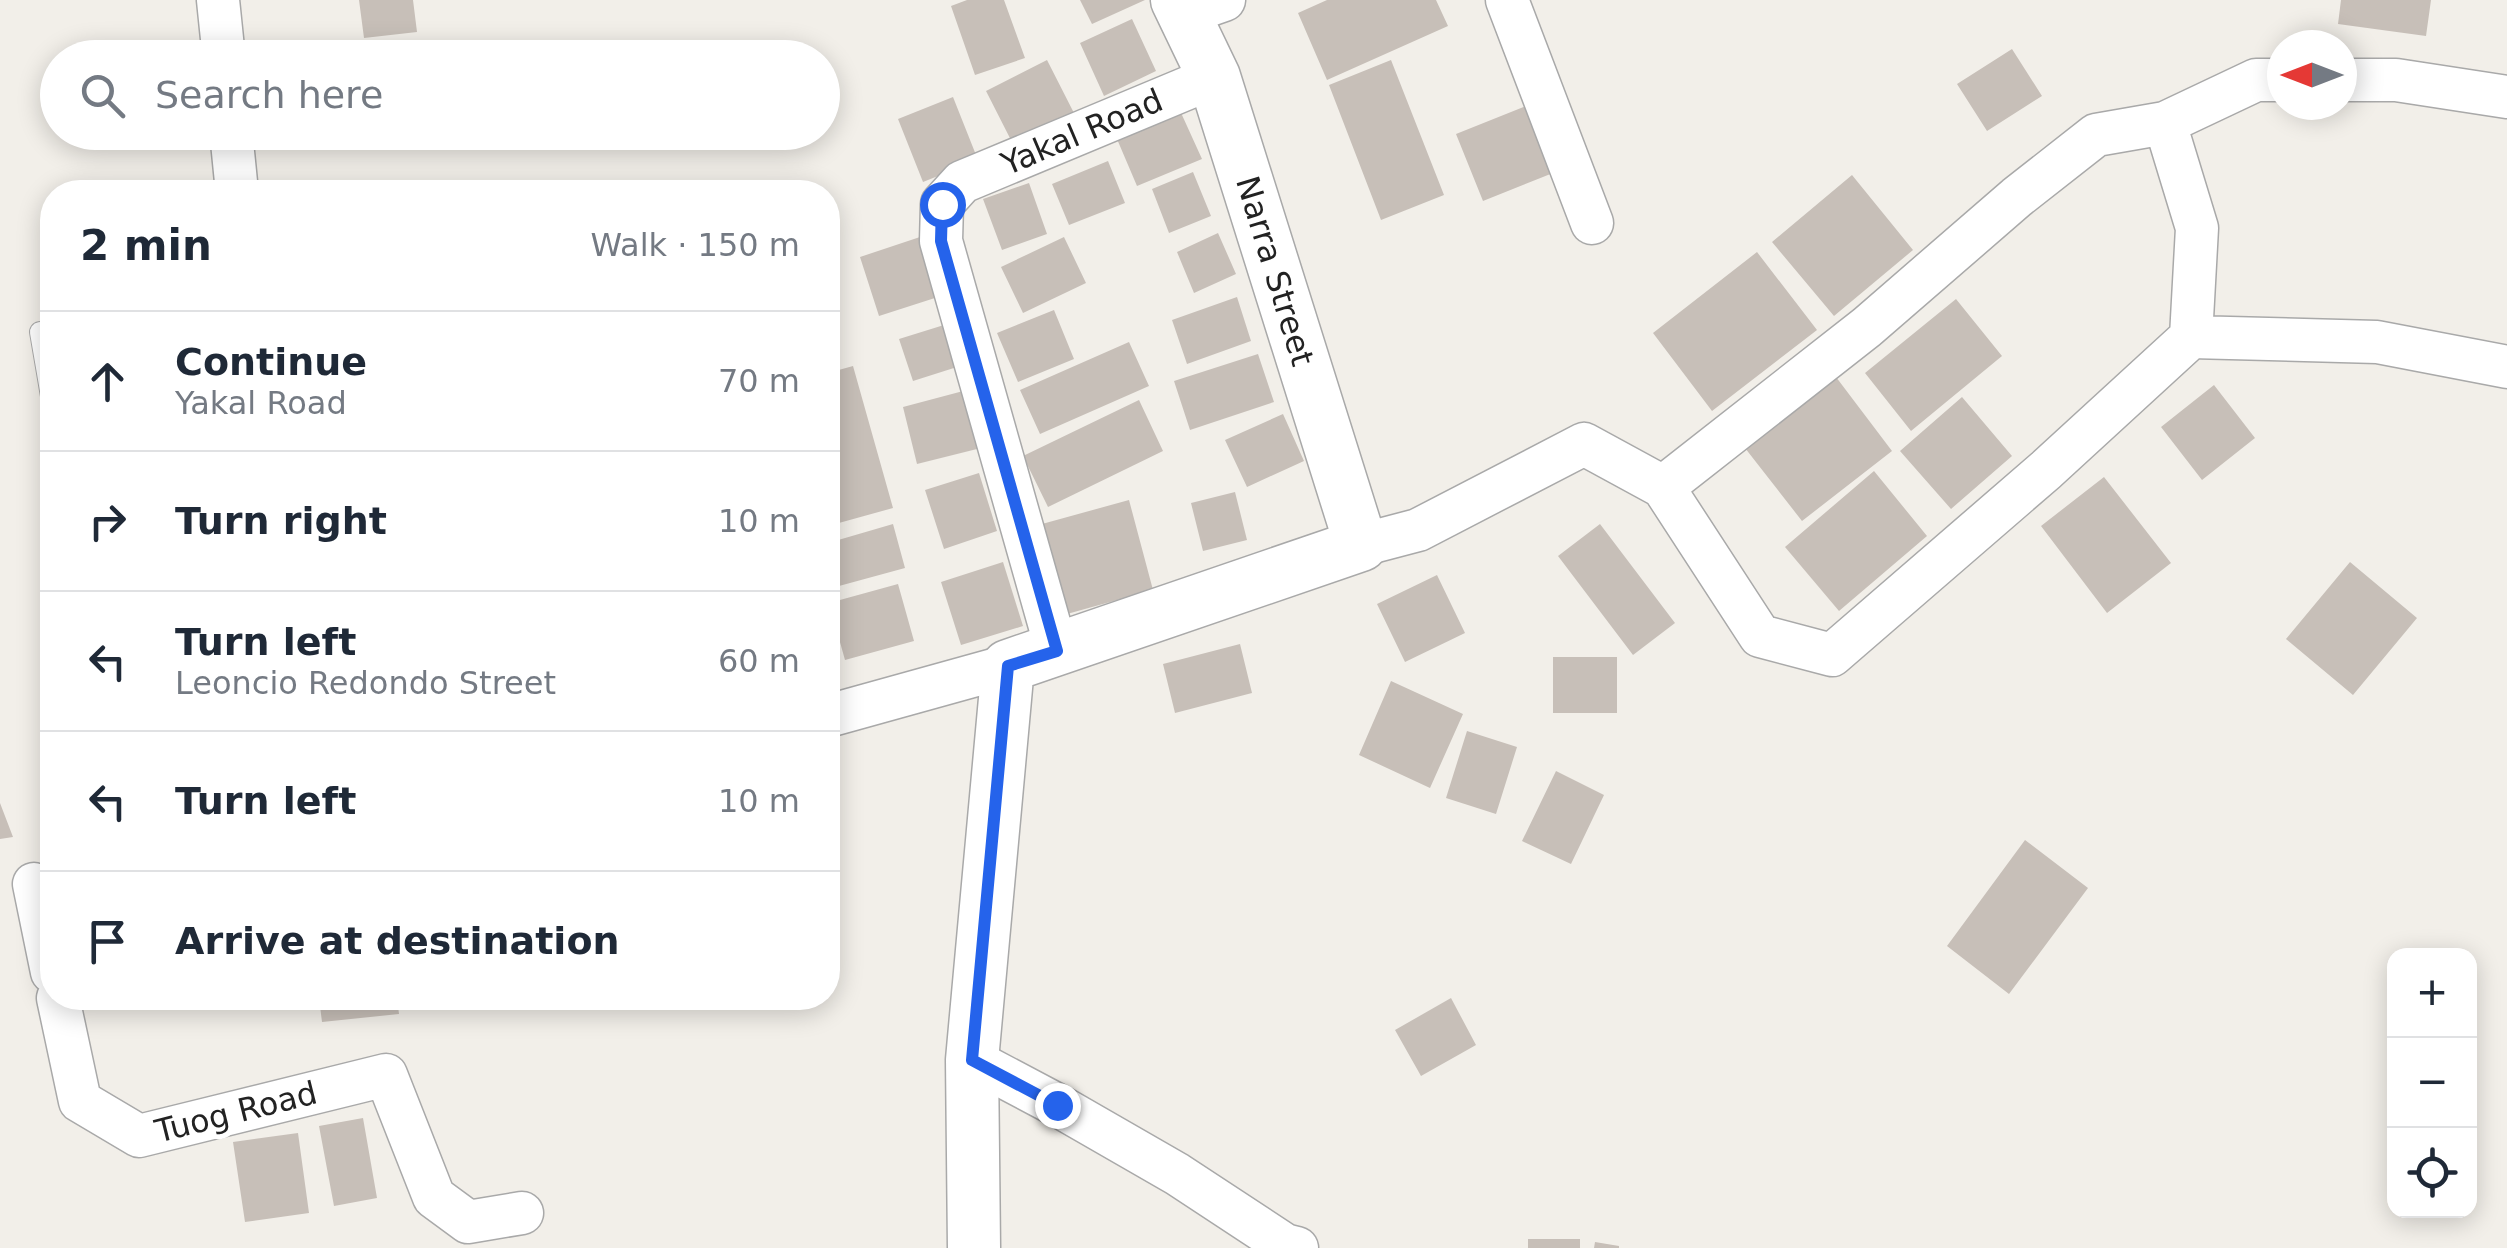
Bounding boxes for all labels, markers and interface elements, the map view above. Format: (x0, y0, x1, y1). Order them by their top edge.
north arrow (2267, 30, 2357, 120)
search box (40, 40, 840, 150)
icon: search (75, 68, 130, 123)
text: Search here (155, 73, 383, 117)
street label: Yakal Road (995, 81, 1168, 183)
street label: Narra Street (1228, 172, 1322, 370)
route start (920, 182, 966, 228)
text: 2 min (80, 221, 212, 270)
text: Walk · 150 m (590, 226, 800, 264)
text: Continue (175, 340, 367, 384)
icon: ahead (80, 354, 135, 409)
text: 70 m (718, 362, 800, 400)
text: Yakal Road (175, 384, 347, 422)
icon: right (80, 494, 135, 549)
text: Turn right (175, 499, 387, 543)
text: 10 m (718, 502, 800, 540)
text: Turn left (175, 620, 356, 664)
icon: left (80, 634, 135, 689)
text: 60 m (718, 642, 800, 680)
text: Leoncio Redondo Street (175, 664, 556, 702)
icon: left (80, 774, 135, 829)
text: Turn left (175, 779, 356, 823)
text: 10 m (718, 782, 800, 820)
icon: arrive (80, 914, 135, 969)
text: Arrive at destination (175, 919, 620, 963)
map controls (2387, 948, 2477, 1218)
button: + (2387, 948, 2477, 1038)
button: − (2387, 1038, 2477, 1128)
street label: Tuog Road (150, 1074, 321, 1151)
route end (1035, 1083, 1081, 1129)
button: locate (2387, 1128, 2477, 1218)

